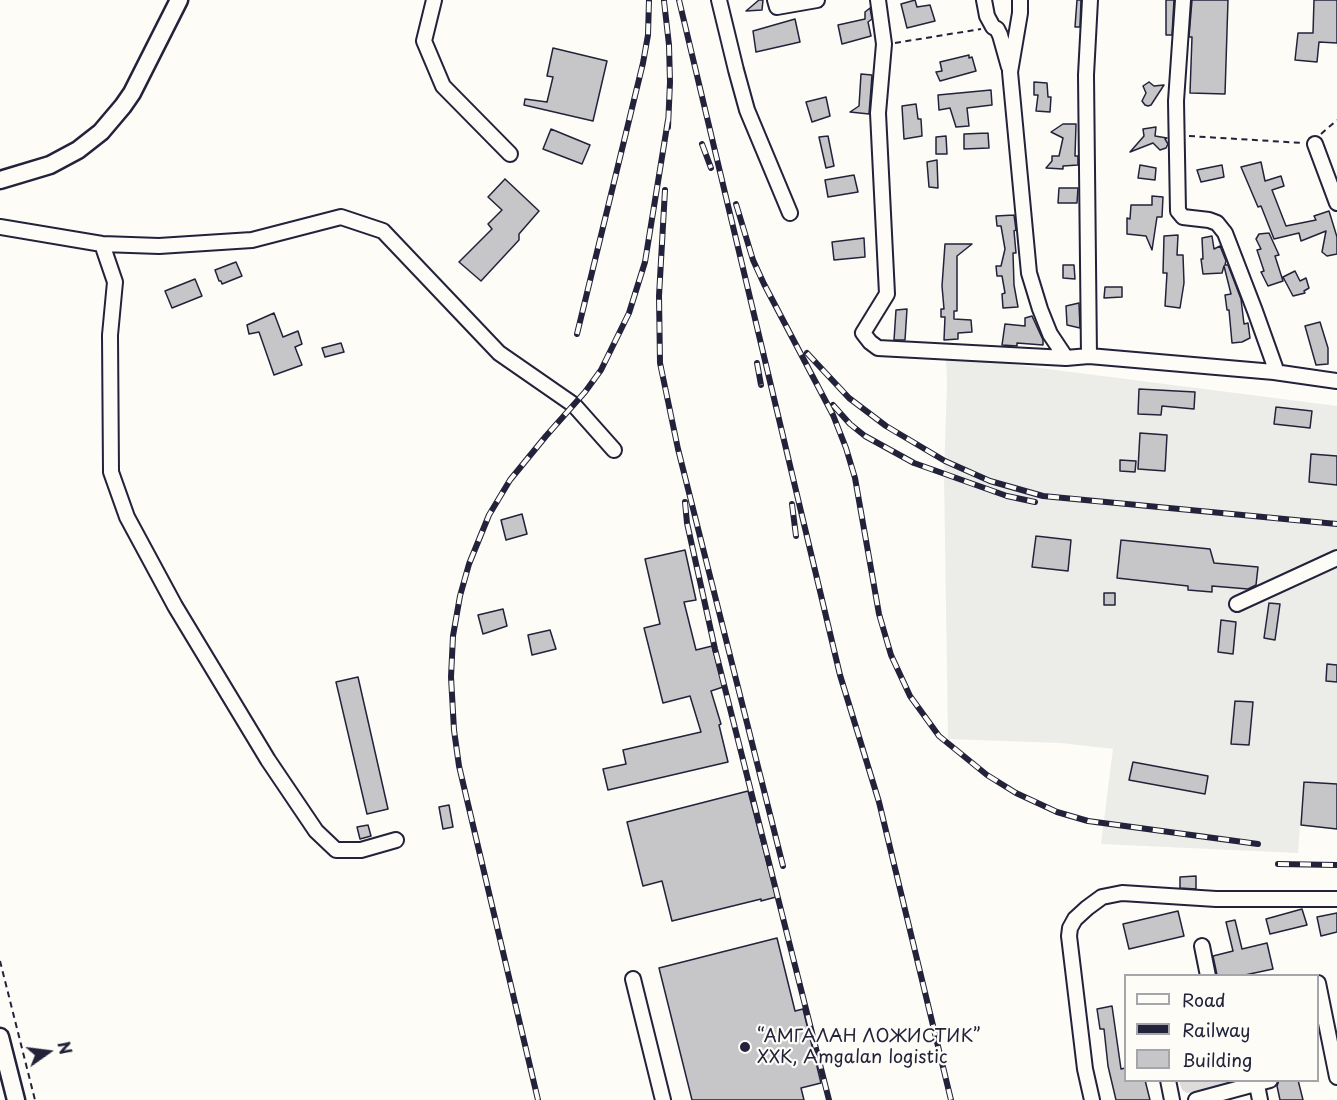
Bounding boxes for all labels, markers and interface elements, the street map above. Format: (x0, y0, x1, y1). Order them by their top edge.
legend (1124, 974, 1319, 1082)
text: Road (1182, 986, 1226, 1013)
text: Railway (1182, 1016, 1250, 1043)
north arrow (18, 1022, 78, 1082)
place label: “АМГАЛАН ЛОЖИСТИК” ХХК, Amgalan logistic (757, 1026, 980, 1068)
text: N (52, 1039, 79, 1057)
marker: “АМГАЛАН ЛОЖИСТИК” ХХК, Amgalan logistic (738, 1040, 752, 1054)
text: Building (1182, 1046, 1252, 1073)

